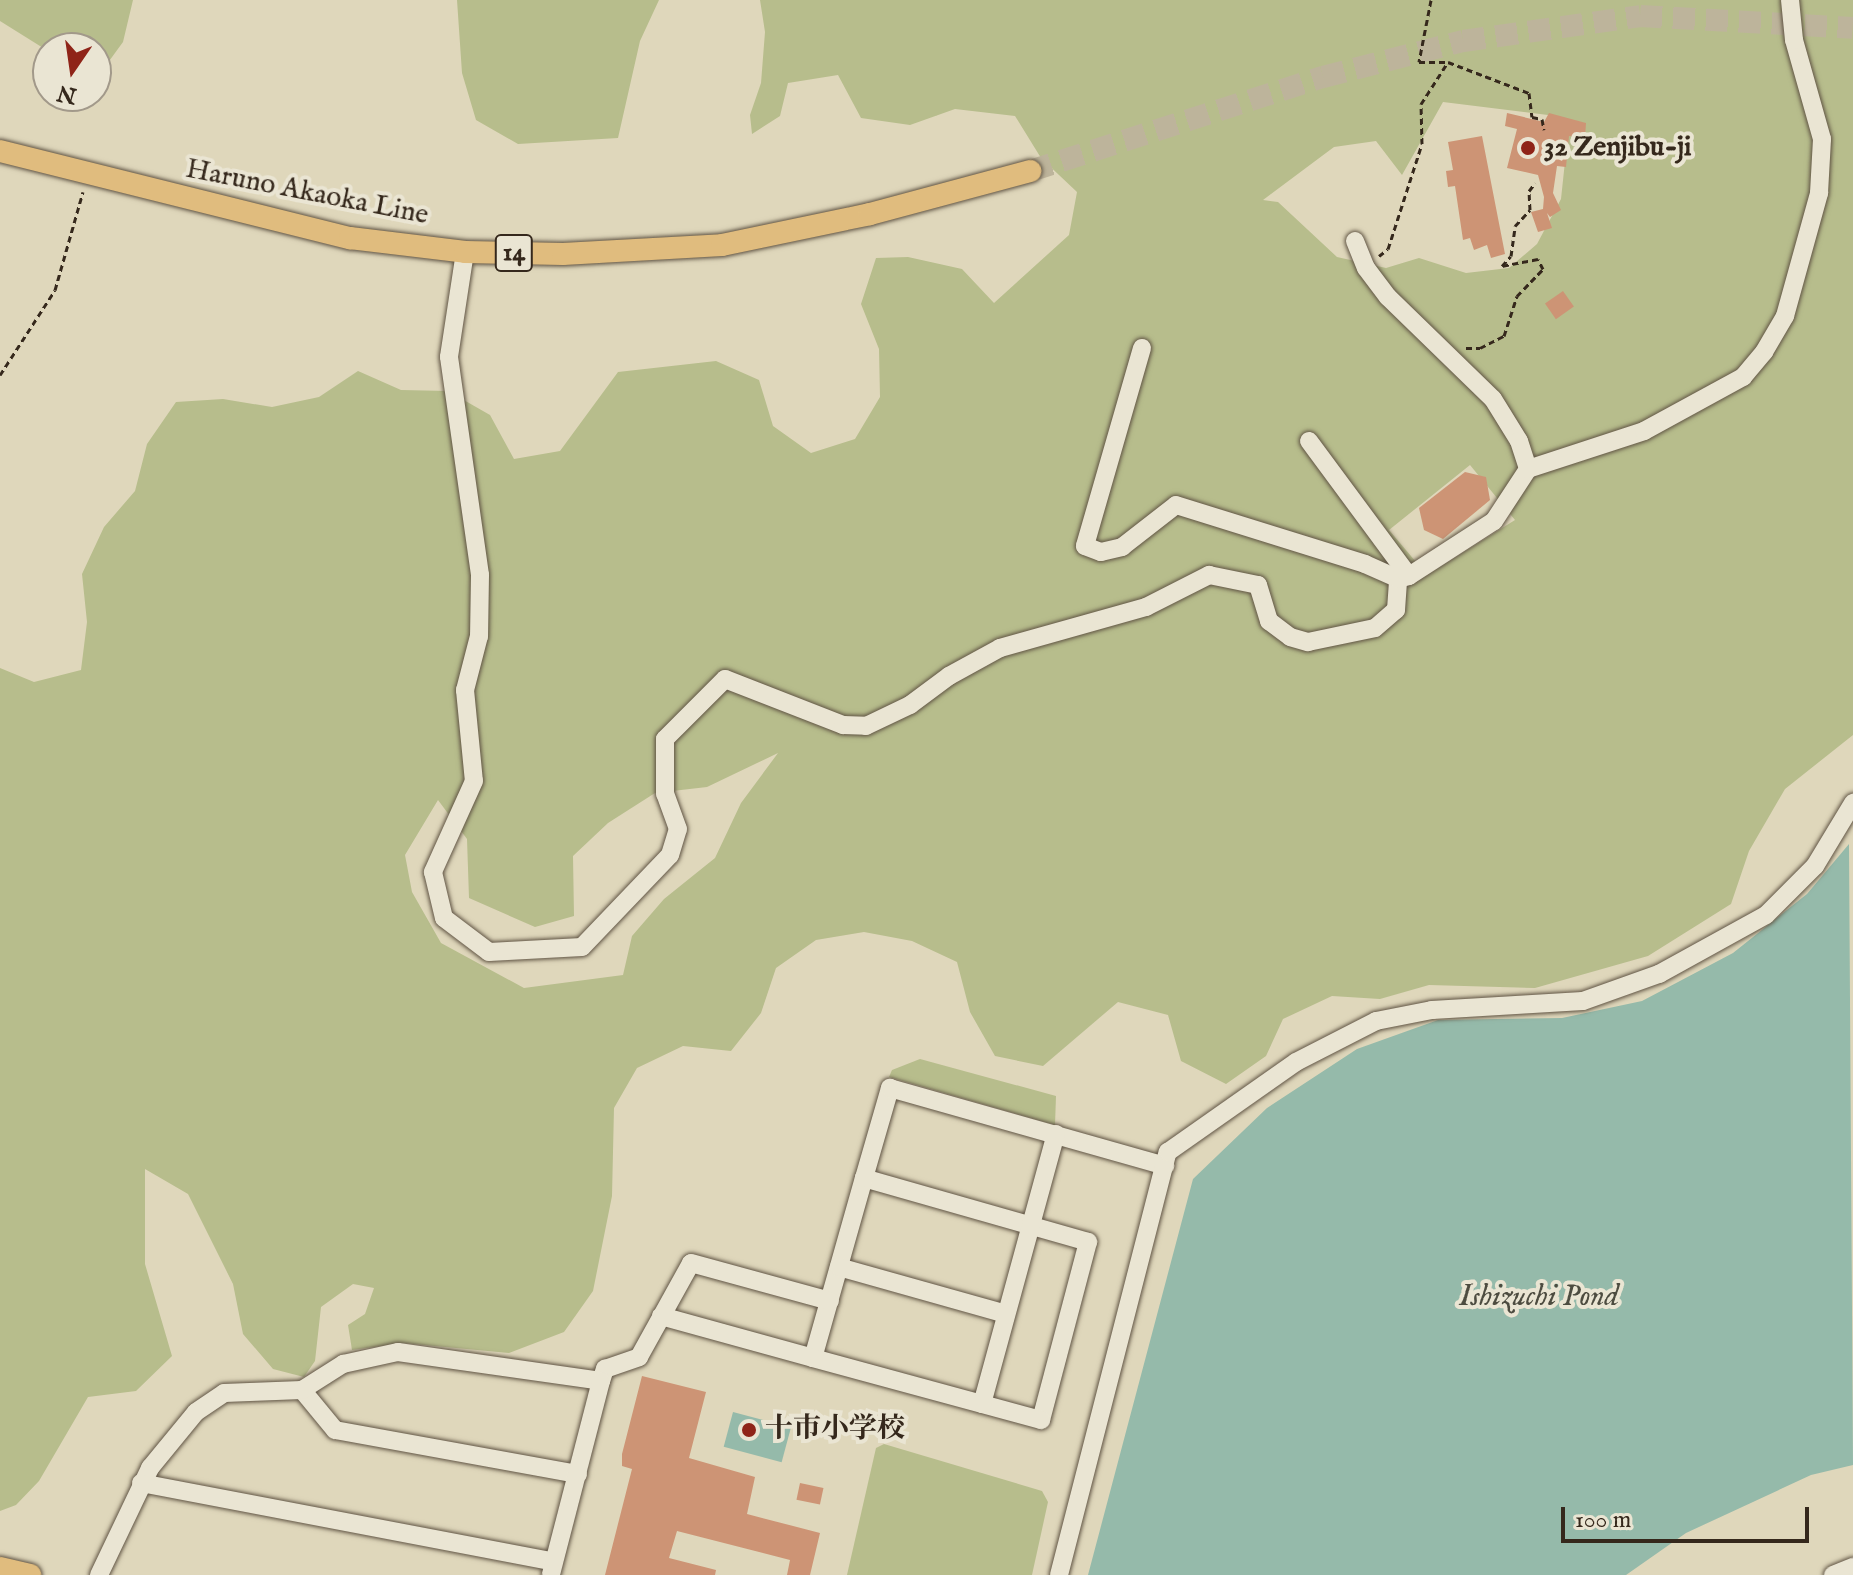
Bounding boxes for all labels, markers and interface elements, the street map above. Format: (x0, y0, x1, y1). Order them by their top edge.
north arrow (32, 32, 112, 112)
text: N (55, 78, 79, 109)
place label: 32 Zenjibu-ji (1544, 131, 1692, 165)
marker: 32 Zenjibu-ji (1519, 139, 1537, 157)
street label: Haruno Akaoka Line (183, 153, 431, 233)
road number: 14 (494, 231, 534, 275)
water label: Ishizuchi Pond (1459, 1279, 1619, 1315)
place label: 十市小学校 (765, 1413, 905, 1447)
marker: 十市小学校 (740, 1421, 758, 1439)
scale bar (1565, 1491, 1813, 1541)
text: 100 m (1575, 1505, 1631, 1536)

